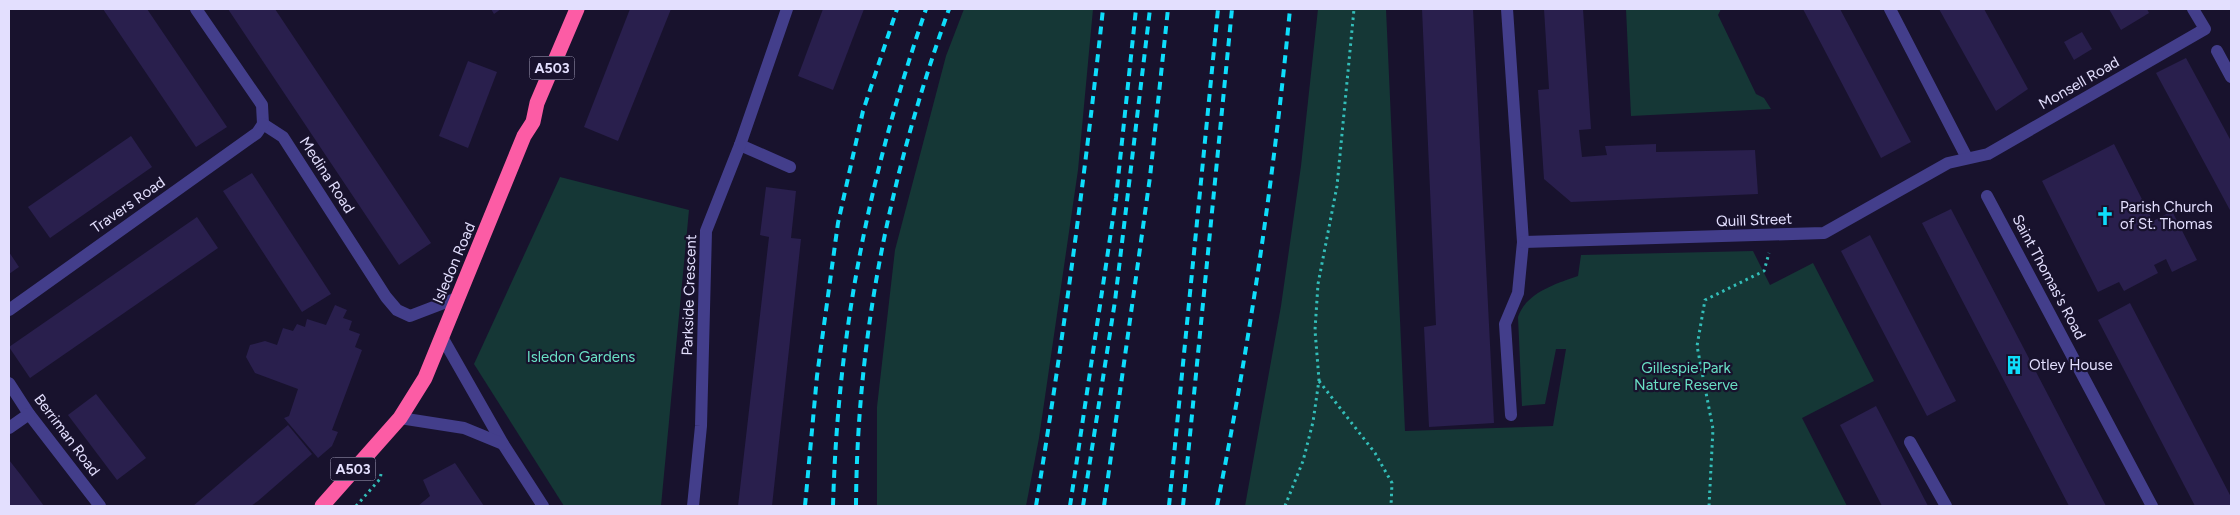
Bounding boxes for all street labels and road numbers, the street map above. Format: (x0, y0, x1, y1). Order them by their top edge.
street label: Monsell Road (2036, 53, 2122, 113)
road number: A503 (530, 56, 574, 80)
street label: Medina Road (296, 133, 358, 217)
street label: Travers Road (87, 173, 169, 237)
street label: Quill Street (1716, 210, 1793, 230)
street label: Saint Thomas's Road (2008, 211, 2090, 343)
street label: Isledon Road (429, 220, 479, 306)
street label: Parkside Crescent (678, 234, 700, 356)
street label: Berriman Road (30, 390, 104, 480)
road number: A503 (330, 458, 376, 480)

